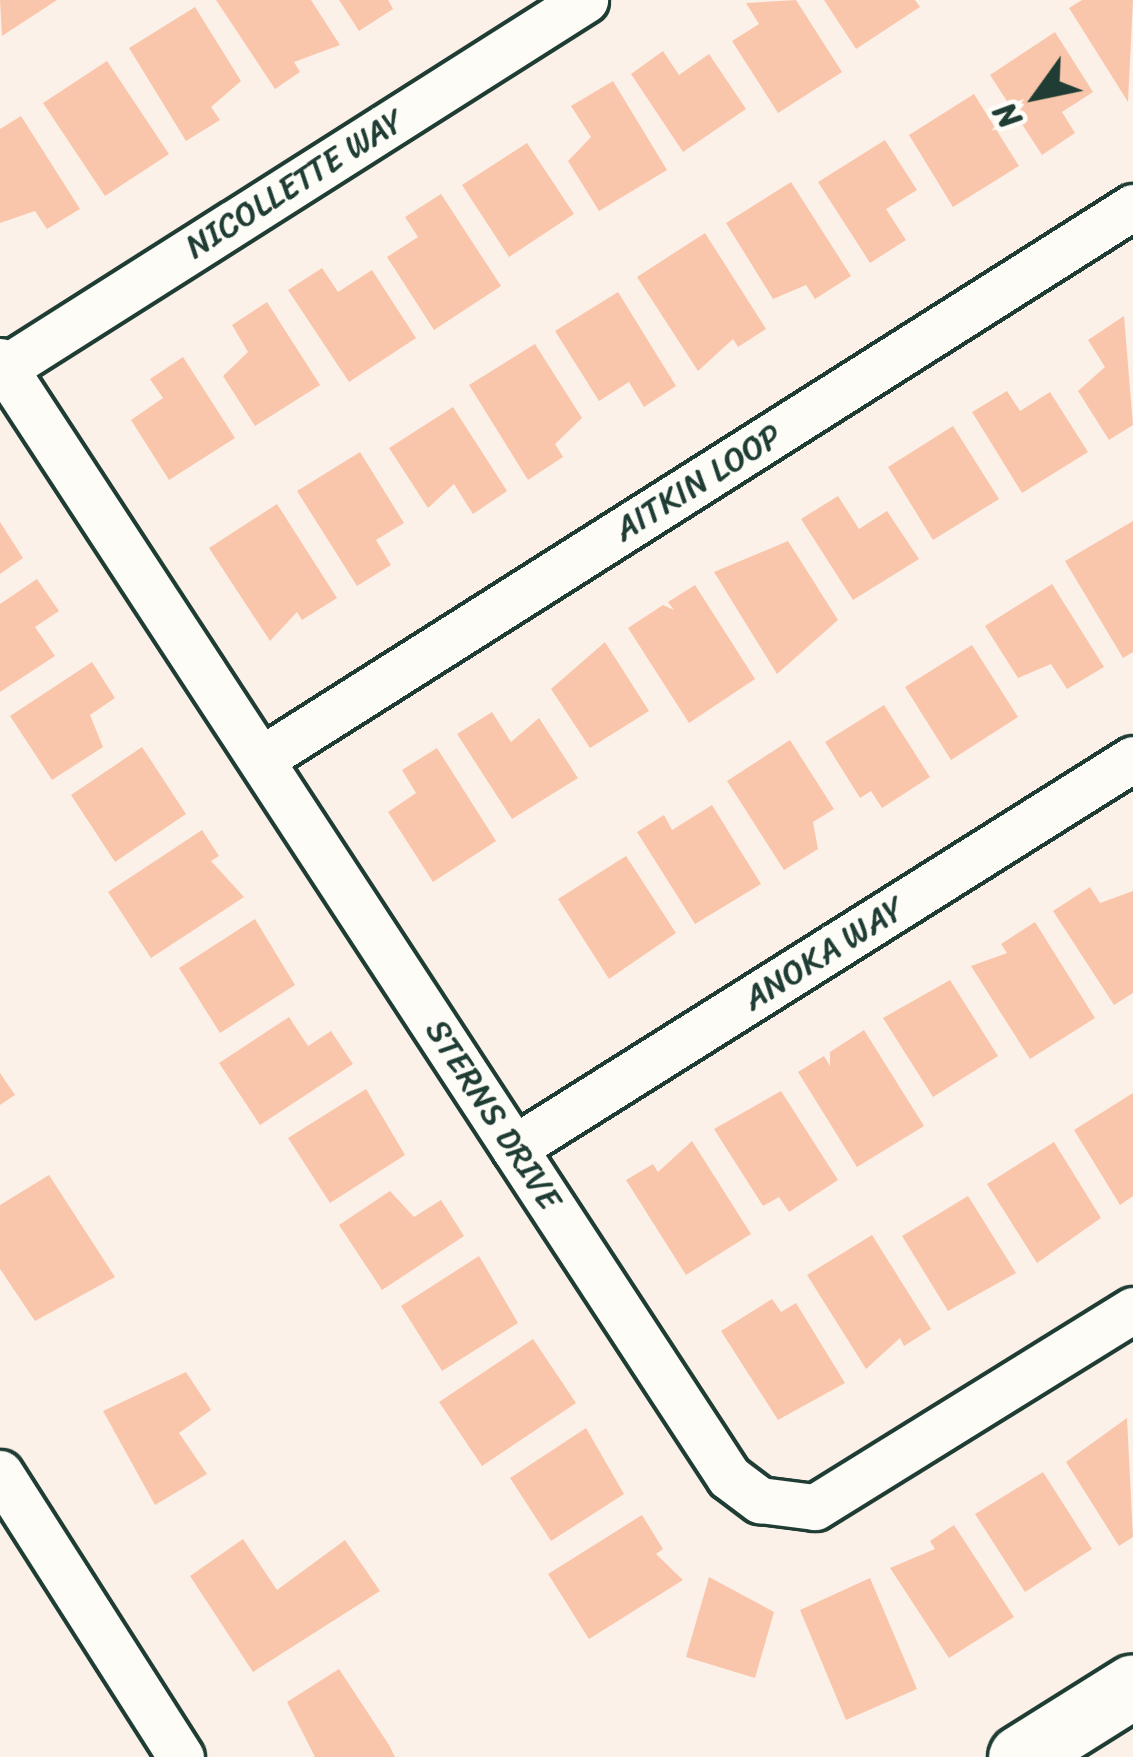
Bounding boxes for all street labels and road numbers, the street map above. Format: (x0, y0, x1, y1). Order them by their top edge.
street label: NICOLLETTE WAY (178, 101, 412, 267)
street label: AITKIN LOOP (607, 416, 789, 550)
street label: ANOKA WAY (738, 890, 910, 1018)
street label: STERNS DRIVE (417, 1012, 569, 1218)

